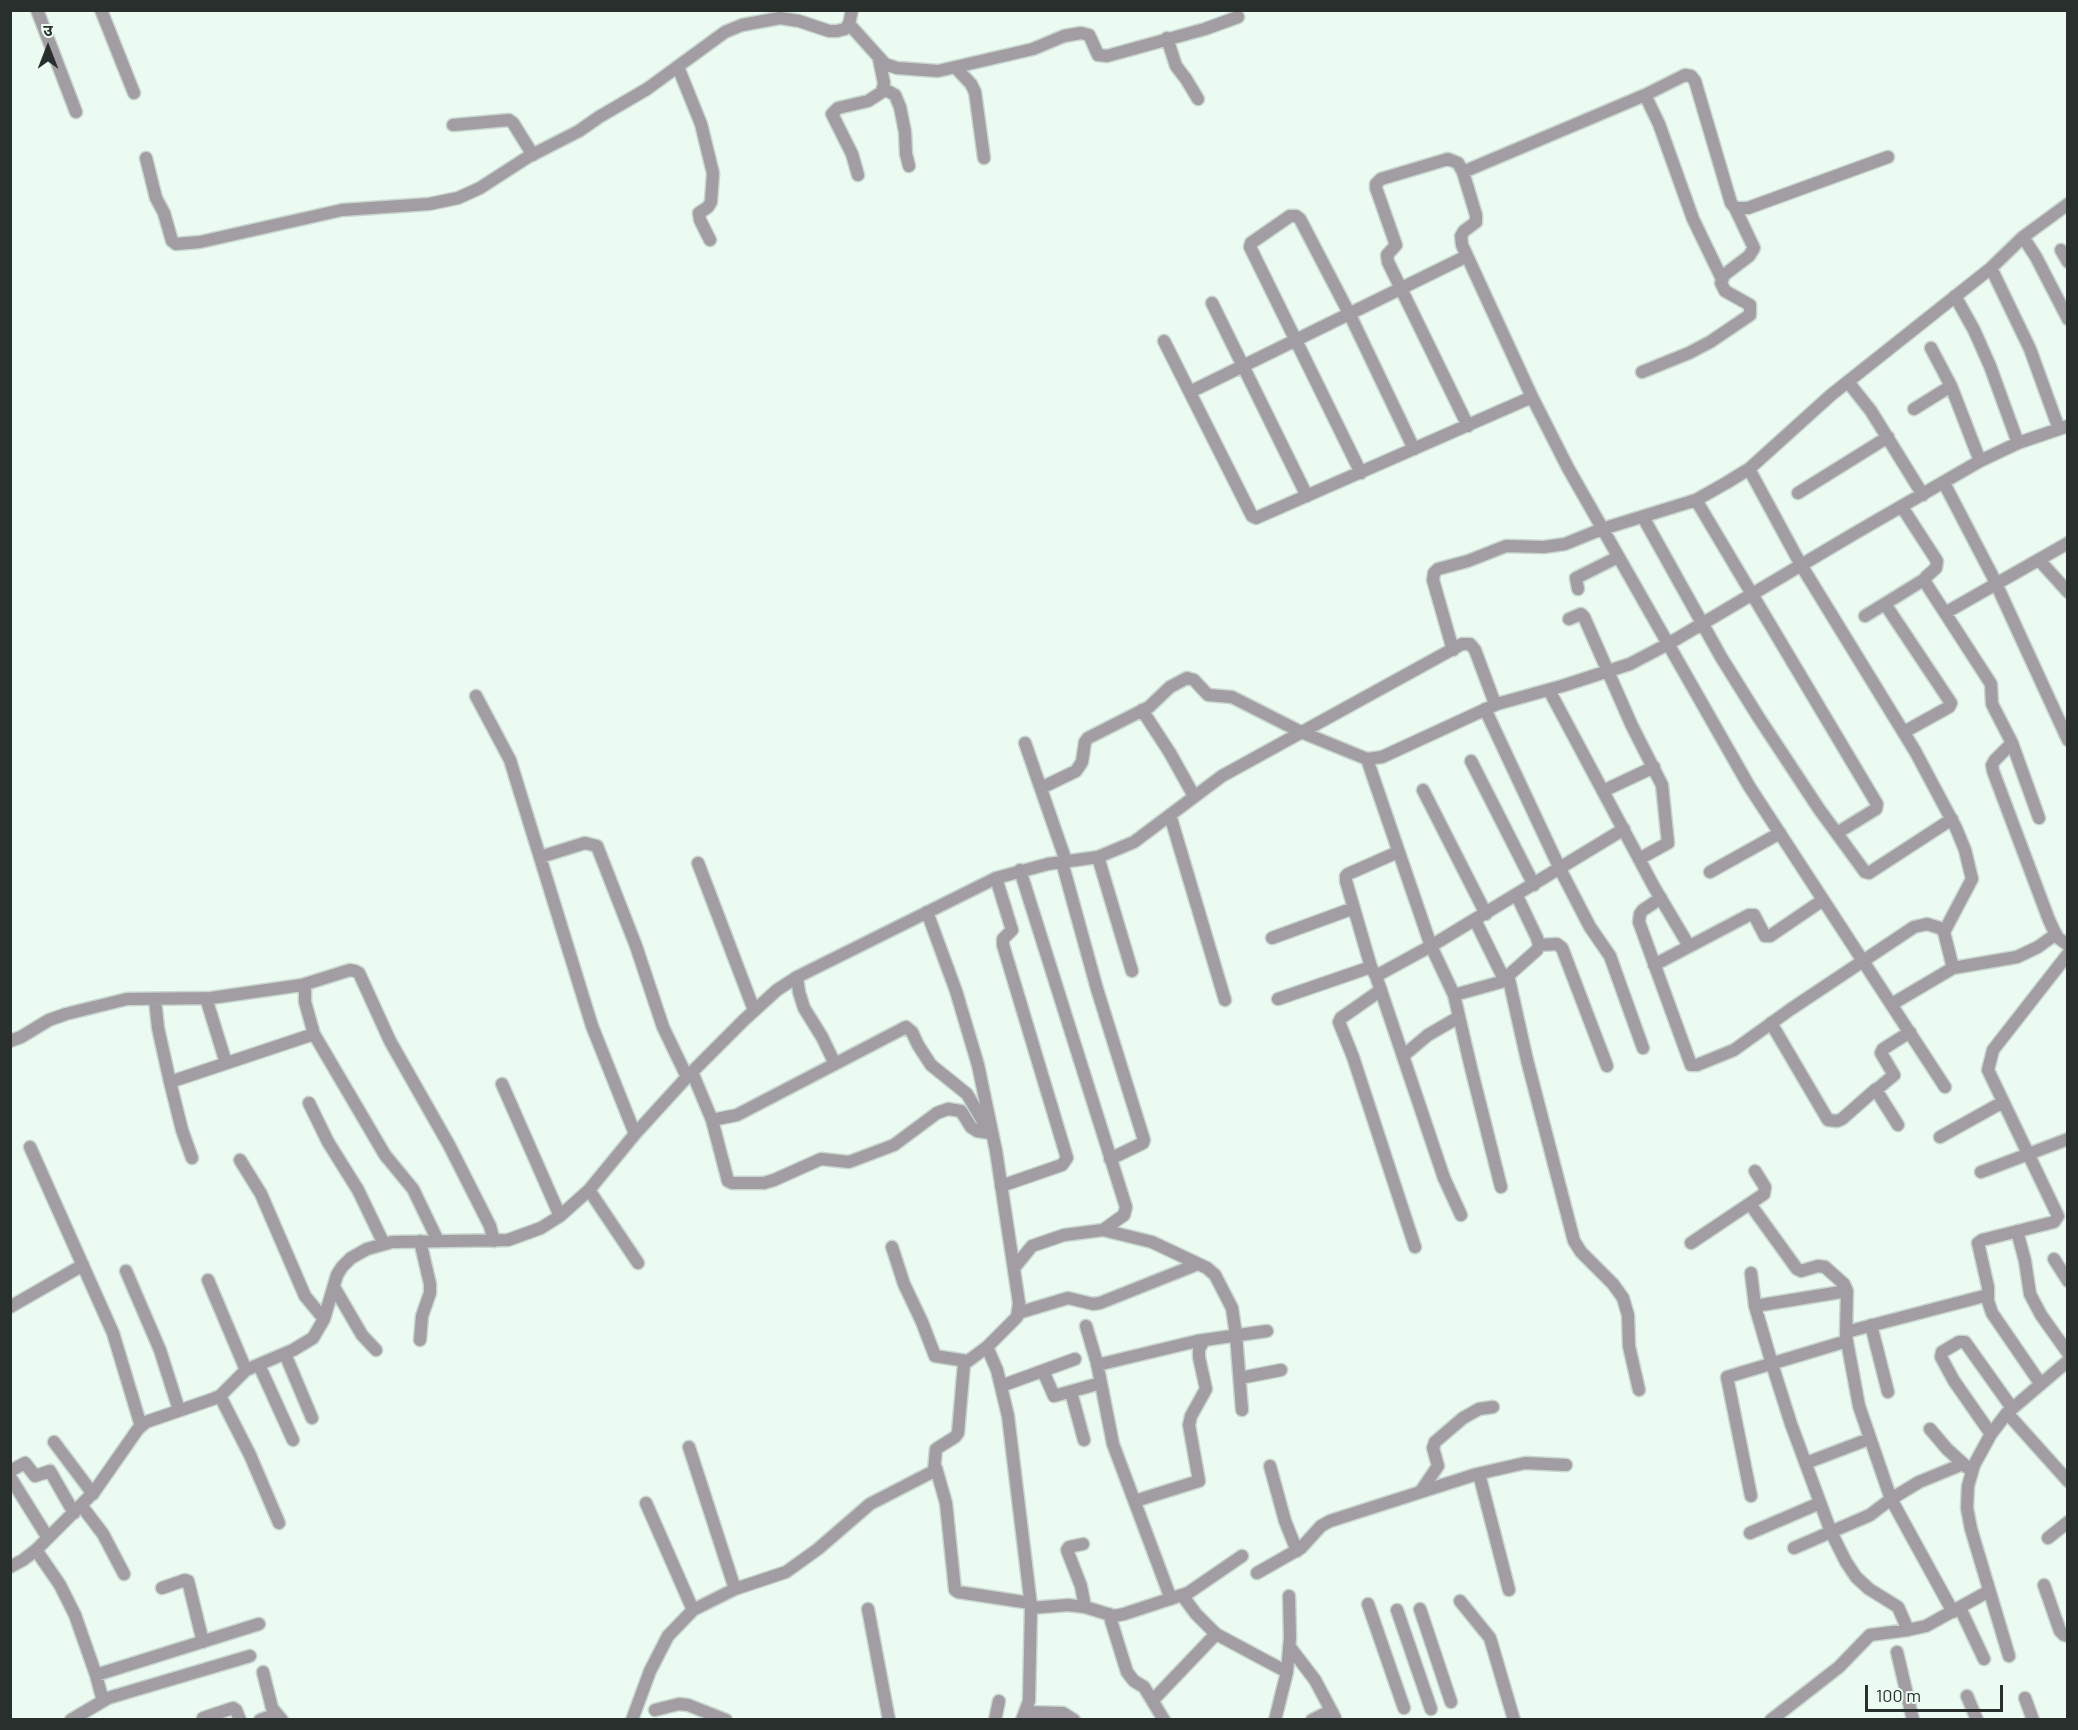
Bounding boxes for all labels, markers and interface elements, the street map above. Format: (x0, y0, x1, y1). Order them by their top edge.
north arrow (18, 18, 78, 78)
text: उ (43, 20, 53, 39)
scale bar (1868, 1673, 2006, 1711)
text: 100 m (1876, 1684, 1921, 1706)

